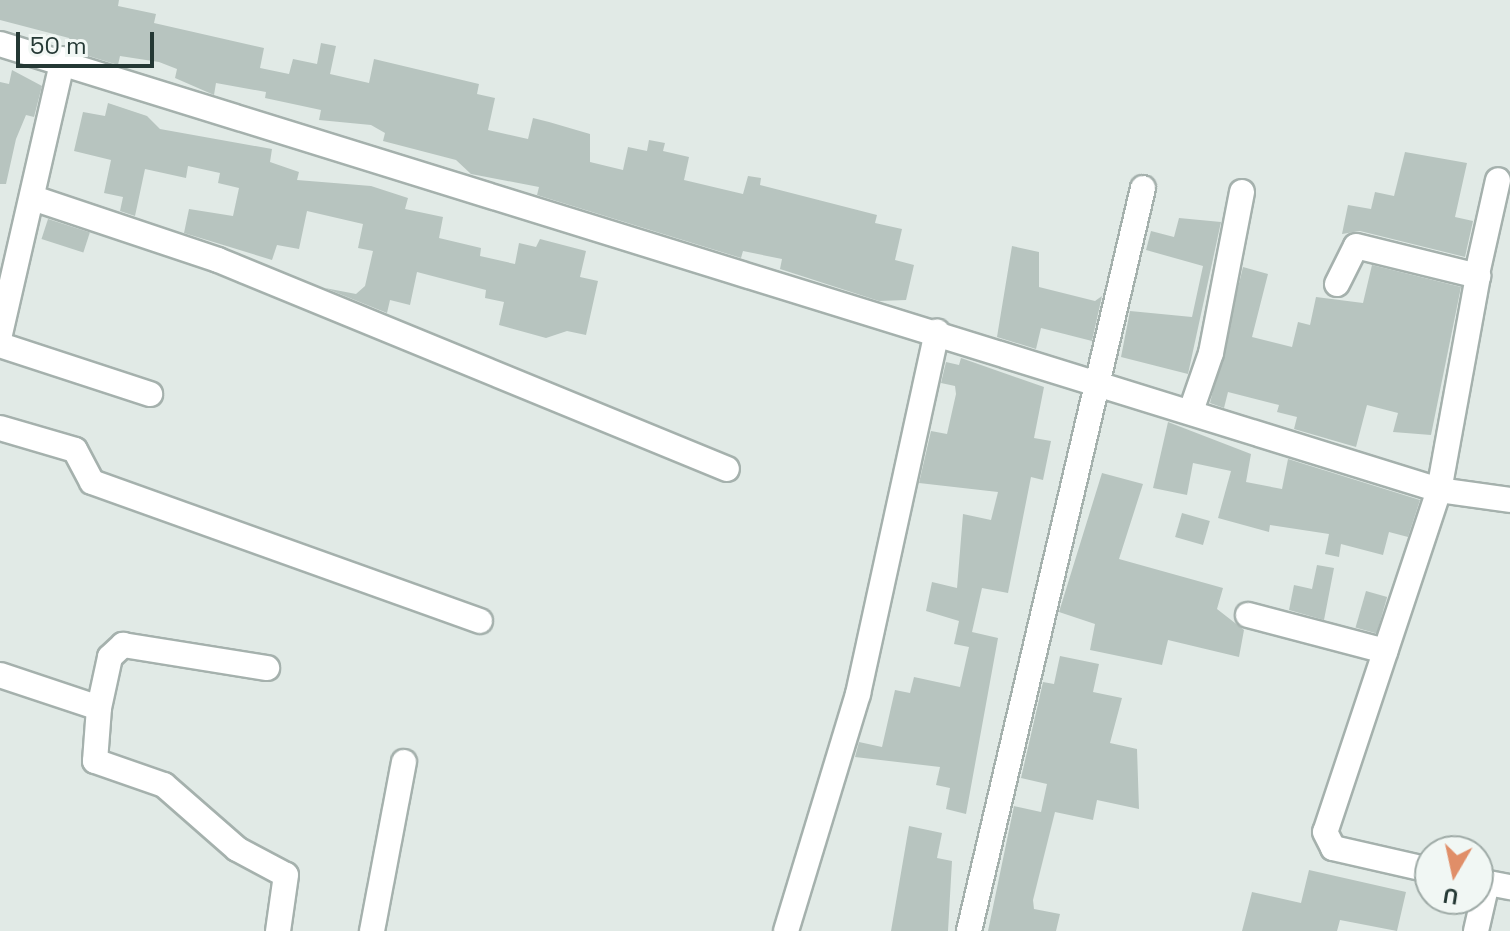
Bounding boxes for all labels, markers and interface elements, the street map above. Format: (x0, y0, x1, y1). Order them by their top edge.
scale bar (20, 16, 158, 66)
text: 50 m (30, 30, 87, 61)
north arrow (1414, 835, 1494, 915)
text: U (1441, 882, 1460, 912)

